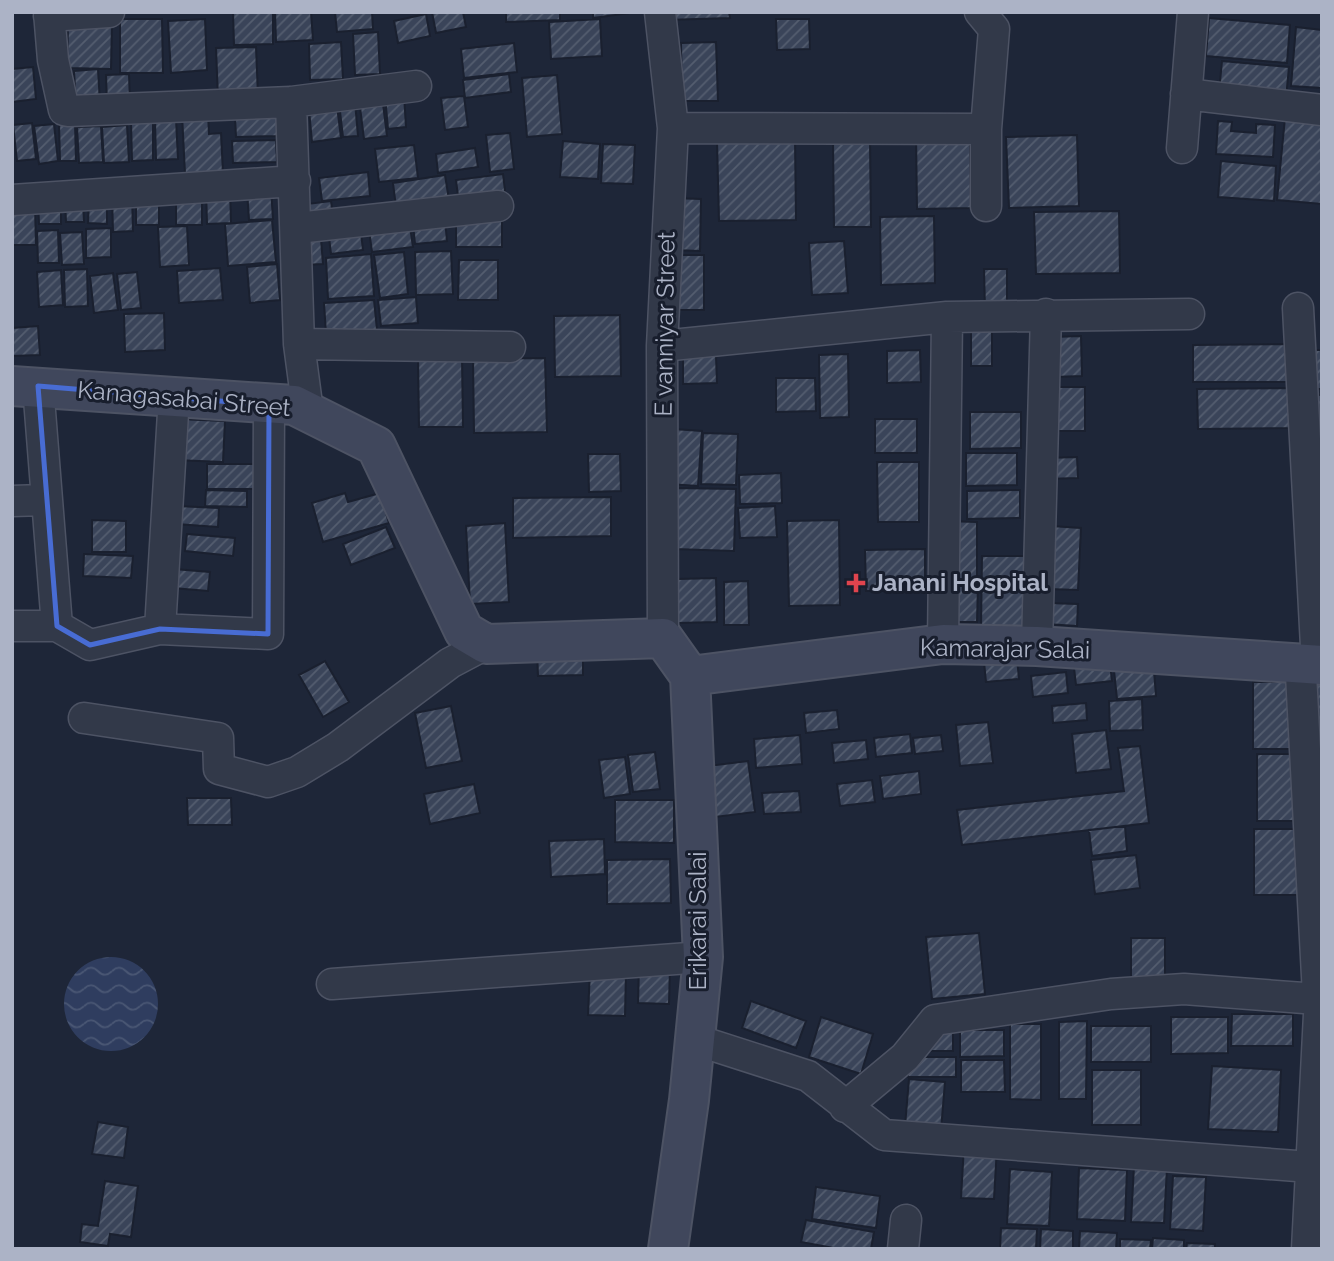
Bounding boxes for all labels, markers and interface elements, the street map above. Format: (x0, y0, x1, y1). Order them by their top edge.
street label: E vanniyar Street (648, 231, 681, 417)
street label: Kanagasabai Street (76, 375, 292, 422)
place label: Janani Hospital (872, 568, 1048, 597)
marker: Janani Hospital (846, 573, 866, 593)
street label: Kamarajar Salai (920, 633, 1090, 664)
street label: Erikarai Salai (683, 851, 712, 991)

